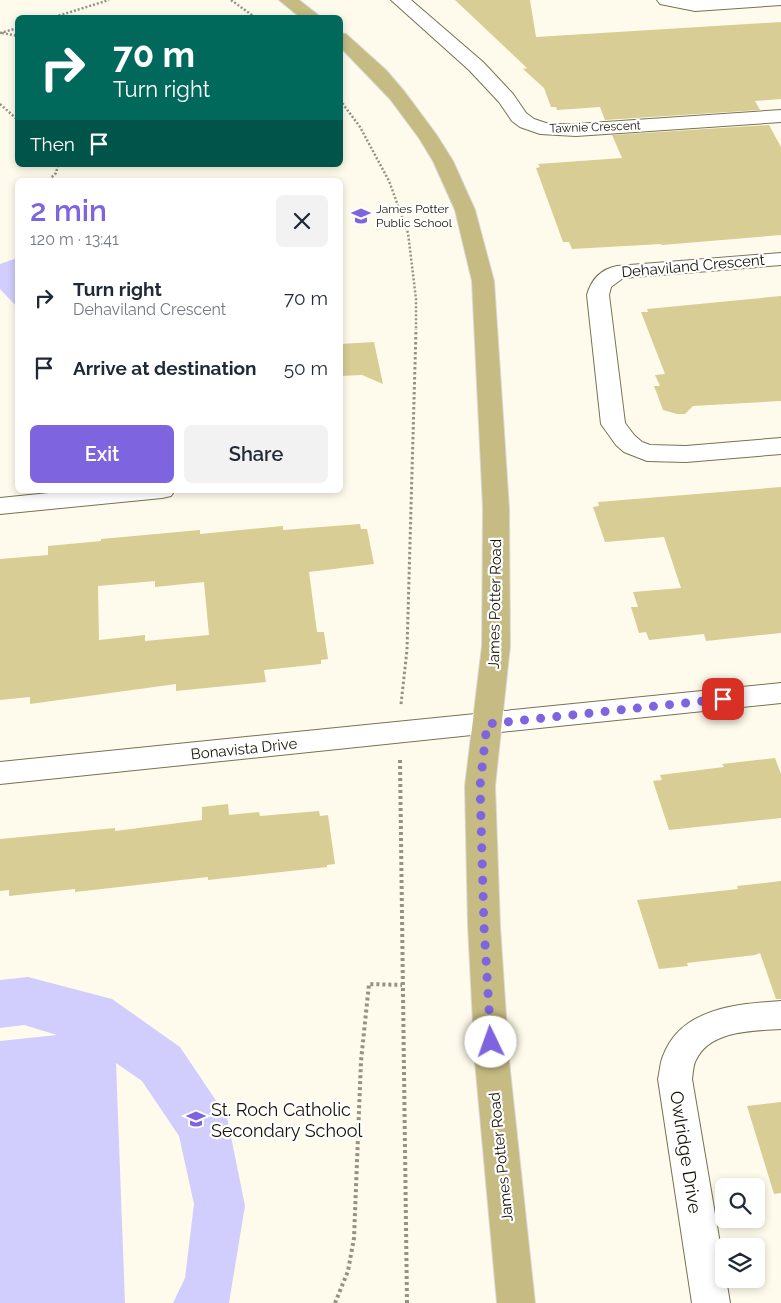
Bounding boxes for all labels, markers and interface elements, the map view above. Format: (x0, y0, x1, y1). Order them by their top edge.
text: 70 m (113, 34, 195, 75)
icon: right (30, 35, 95, 100)
text: Turn right (113, 76, 210, 102)
street label: Tawnie Crescent (549, 118, 641, 136)
icon: arrive (85, 130, 113, 158)
text: Then (30, 133, 75, 155)
text: 2 min (30, 193, 107, 228)
button: close (276, 195, 328, 247)
place label: James Potter Public School (376, 202, 453, 230)
school or university icon: James Potter Public School (350, 205, 372, 227)
text: 120 m · 13:41 (30, 230, 119, 249)
street label: Dehaviland Crescent (621, 251, 765, 281)
text: Turn right (73, 278, 162, 300)
icon: right (30, 284, 58, 312)
text: 70 m (284, 287, 328, 309)
text: Dehaviland Crescent (73, 300, 226, 319)
icon: arrive (30, 354, 58, 382)
text: Arrive at destination (73, 357, 257, 379)
text: 50 m (284, 357, 328, 379)
button: Exit (30, 425, 174, 483)
button: Share (184, 425, 328, 483)
street label: James Potter Road (485, 539, 505, 669)
pin (702, 678, 744, 720)
icon: arrive (709, 685, 737, 713)
street label: Bonavista Drive (190, 734, 298, 764)
position arrow (464, 1015, 516, 1067)
street label: Owlridge Drive (666, 1089, 706, 1215)
street label: James Potter Road (485, 1091, 517, 1223)
place label: St. Roch Catholic Secondary School (211, 1099, 362, 1141)
school or university icon: St. Roch Catholic Secondary School (185, 1108, 207, 1130)
map controls (715, 1178, 765, 1288)
button: search (715, 1178, 765, 1228)
button: layers (715, 1238, 765, 1288)

